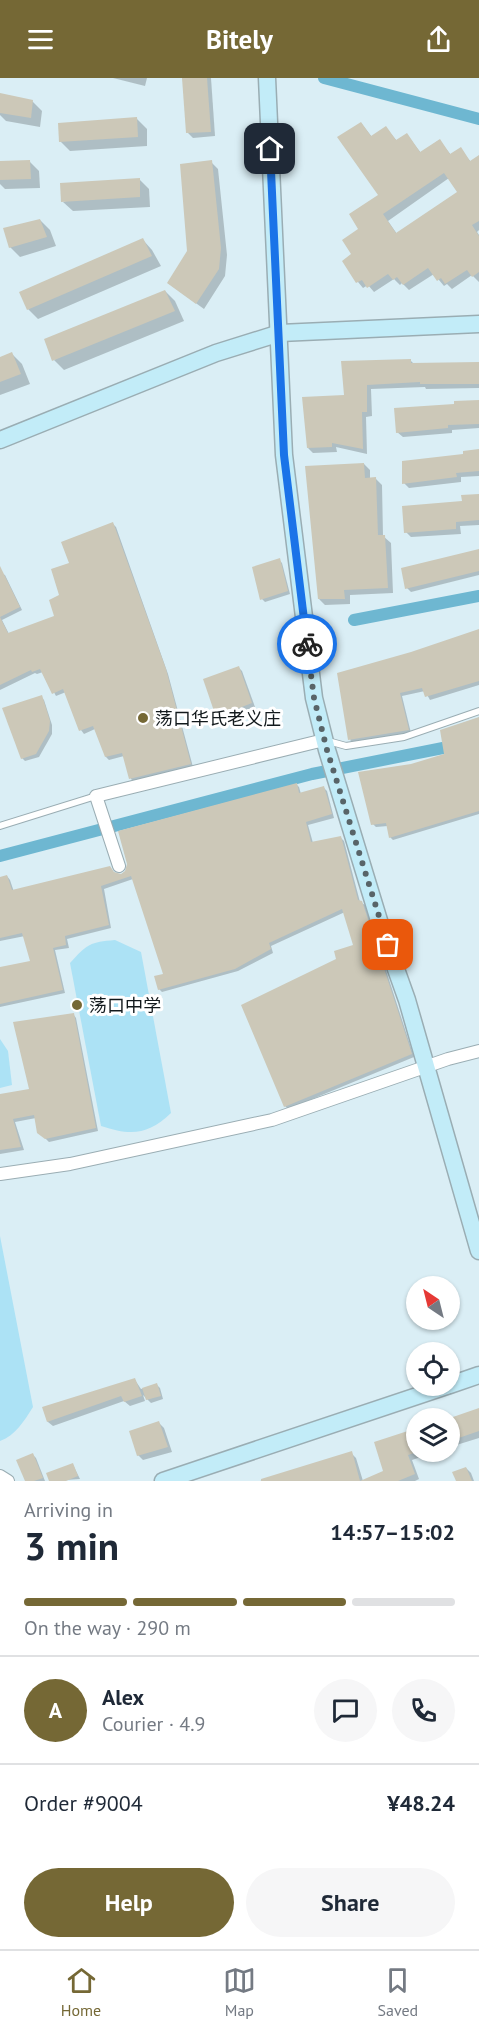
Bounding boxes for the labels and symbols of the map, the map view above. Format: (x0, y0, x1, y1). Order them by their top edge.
pin (244, 123, 295, 174)
courier (277, 614, 337, 674)
place label: 荡口华氏老义庄 (155, 707, 281, 730)
marker: 荡口华氏老义庄 (136, 711, 150, 725)
pin (362, 919, 413, 970)
place label: 荡口中学 (89, 994, 161, 1017)
marker: 荡口中学 (70, 998, 84, 1012)
north arrow (406, 1276, 460, 1330)

